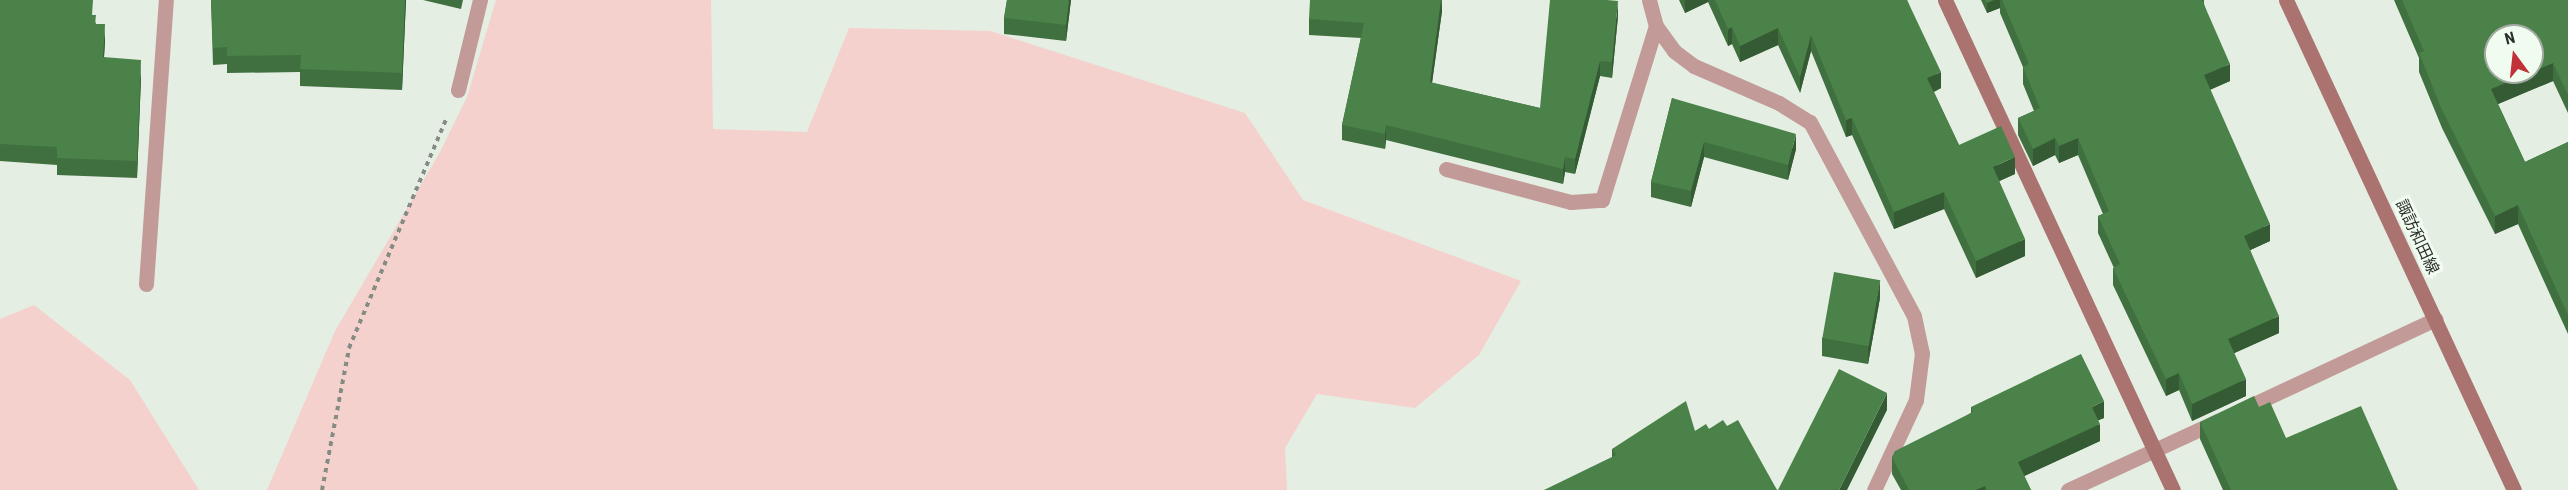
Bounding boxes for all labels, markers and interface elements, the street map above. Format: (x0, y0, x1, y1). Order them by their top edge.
north arrow (2484, 24, 2544, 84)
text: N (2503, 28, 2517, 49)
street label: 諏訪和田線 (2391, 197, 2443, 277)

